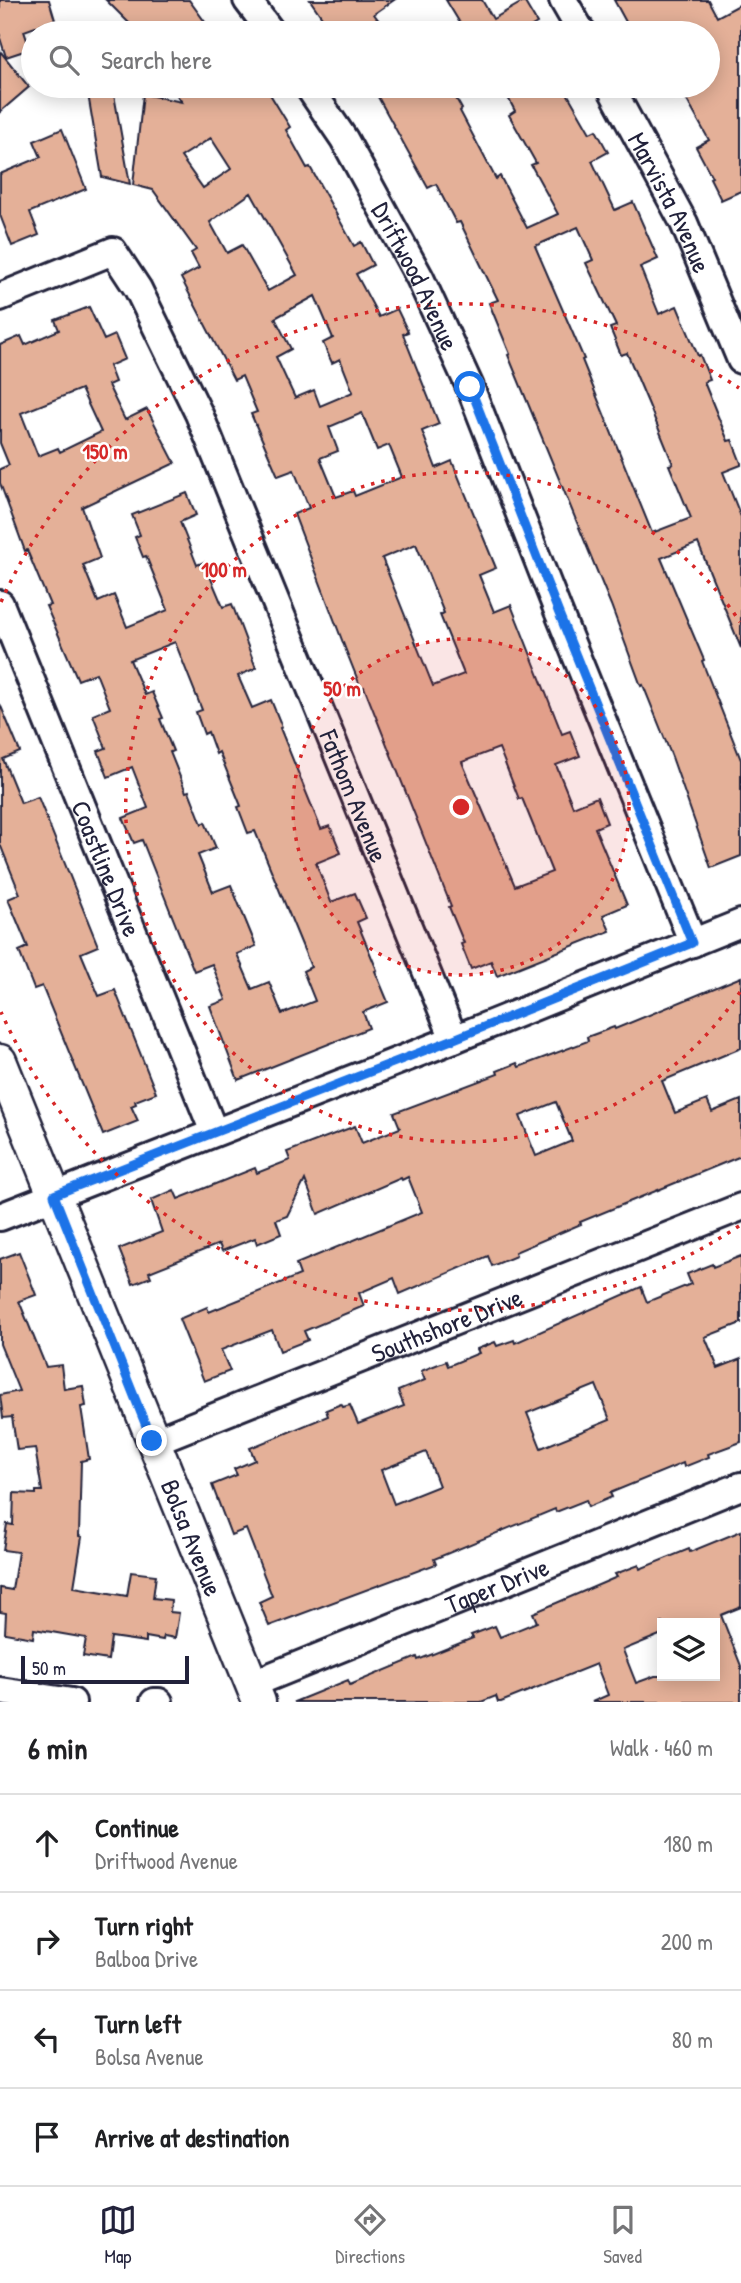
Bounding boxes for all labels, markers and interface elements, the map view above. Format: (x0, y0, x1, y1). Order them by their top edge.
search box (21, 21, 720, 98)
icon: search (45, 41, 83, 79)
text: Search here (101, 42, 212, 77)
street label: Marvista Avenue (620, 126, 720, 278)
street label: Driftwood Avenue (364, 196, 468, 356)
route start (454, 371, 485, 402)
text: 150 m (82, 437, 128, 466)
text: 100 m (201, 555, 247, 584)
text: 50 m (323, 674, 361, 703)
street label: Fathom Avenue (312, 724, 397, 867)
street label: Coastline Drive (64, 795, 150, 941)
centre of rings (449, 795, 473, 819)
street label: Southshore Drive (366, 1279, 527, 1370)
route end (136, 1425, 167, 1456)
street label: Bolsa Avenue (153, 1474, 232, 1601)
street label: Taper Drive (440, 1548, 554, 1622)
map controls (657, 1618, 720, 1681)
button: layers (657, 1618, 720, 1681)
scale bar (21, 1653, 189, 1685)
text: 50 m (32, 1655, 66, 1681)
text: 6 min (28, 1728, 88, 1768)
text: Walk · 460 m (610, 1732, 713, 1763)
text: Continue (95, 1810, 179, 1845)
icon: ahead (28, 1824, 66, 1862)
text: 180 m (663, 1828, 713, 1859)
text: Driftwood Avenue (95, 1845, 238, 1876)
text: Turn right (95, 1908, 193, 1943)
icon: right (28, 1922, 66, 1960)
text: 200 m (661, 1926, 713, 1957)
text: Balboa Drive (95, 1943, 198, 1974)
text: Turn left (95, 2006, 181, 2041)
icon: left (28, 2020, 66, 2058)
text: 80 m (672, 2024, 713, 2055)
text: Bolsa Avenue (95, 2041, 204, 2072)
icon: arrive (28, 2118, 66, 2156)
text: Arrive at destination (95, 2120, 290, 2155)
tab: Map (99, 2201, 137, 2269)
tab: Directions (335, 2201, 405, 2269)
tab: Saved (603, 2201, 642, 2269)

